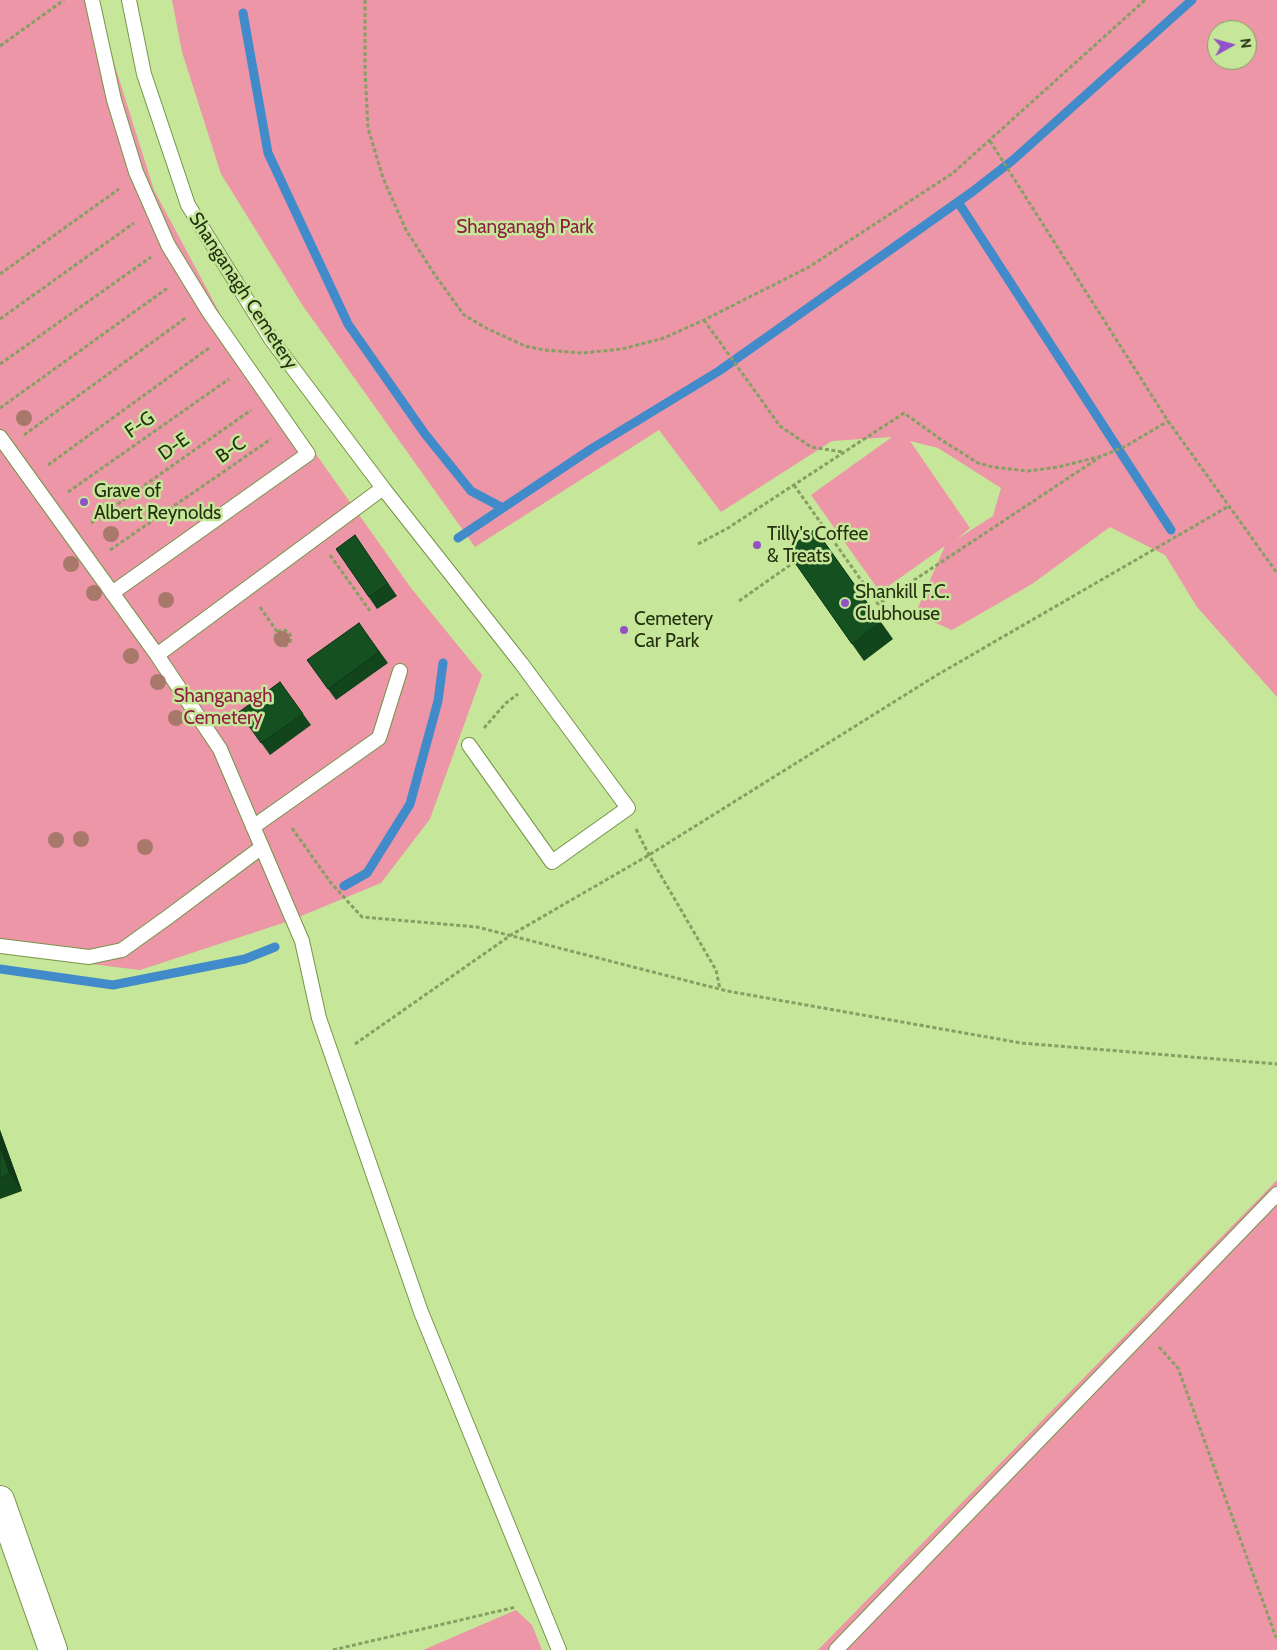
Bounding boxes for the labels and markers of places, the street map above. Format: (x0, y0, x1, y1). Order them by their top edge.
place label: Grave of Albert Reynolds (94, 480, 221, 524)
marker: Grave of Albert Reynolds (78, 496, 90, 508)
place label: Tilly's Coffee & Treats (767, 523, 868, 567)
marker: Tilly's Coffee & Treats (751, 539, 763, 551)
place label: Shankill F.C. Clubhouse (855, 581, 950, 625)
marker: Shankill F.C. Clubhouse (839, 597, 851, 609)
place label: Cemetery Car Park (634, 608, 713, 652)
marker: Cemetery Car Park (618, 624, 630, 636)

